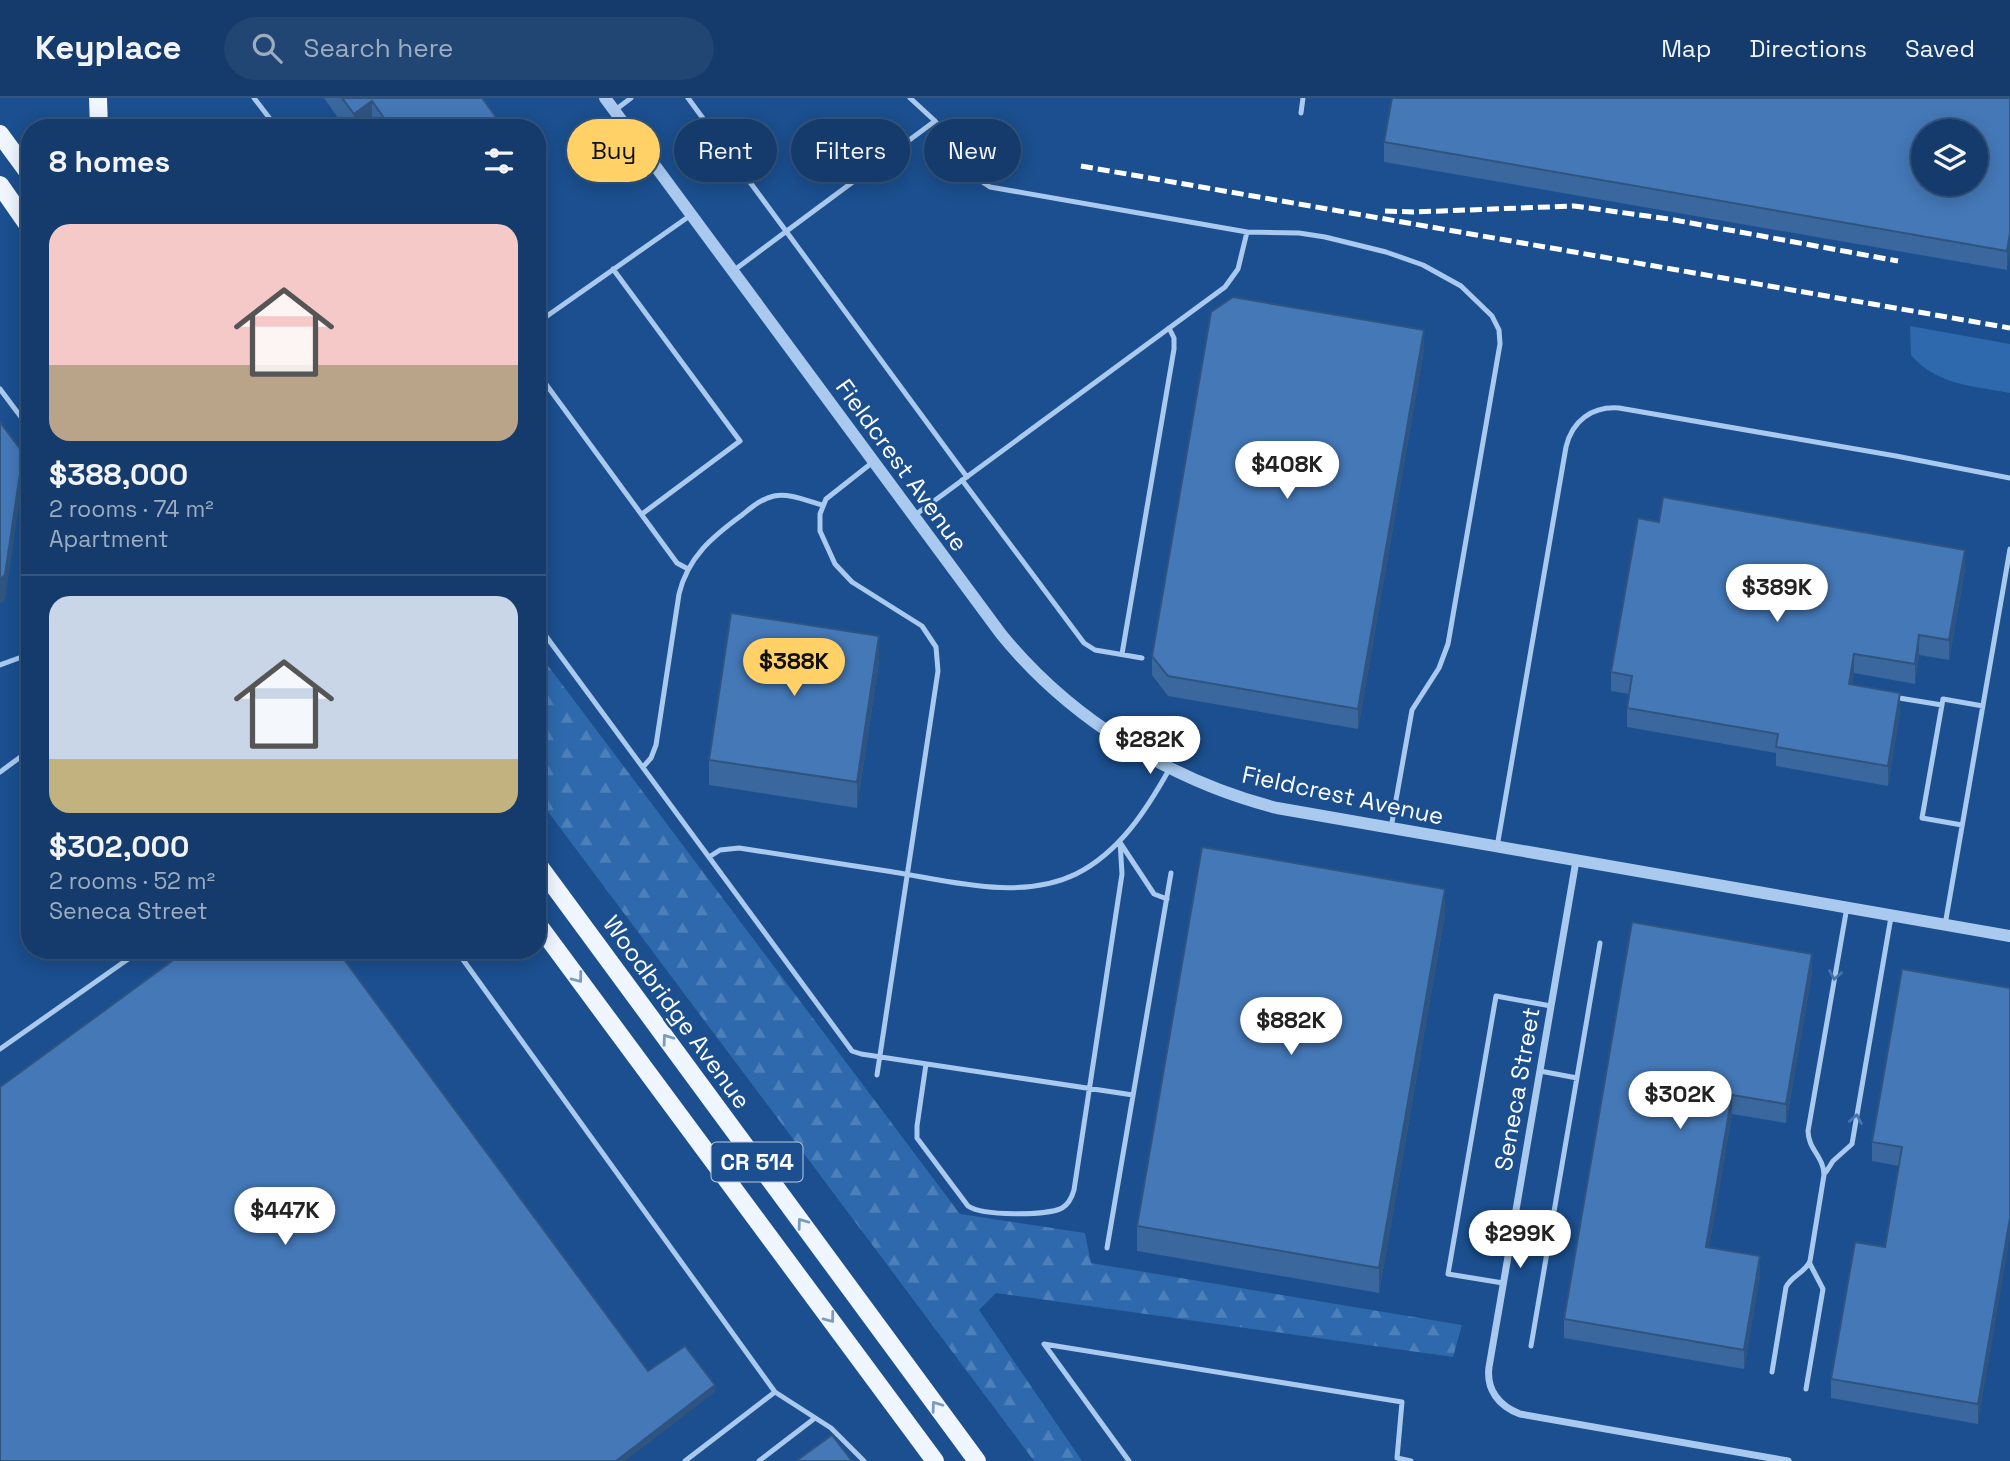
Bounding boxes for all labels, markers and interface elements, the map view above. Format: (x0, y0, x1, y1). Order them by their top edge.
search box (224, 17, 714, 80)
text: Keyplace (35, 27, 182, 69)
icon: search (248, 29, 286, 67)
text: Search here (304, 31, 453, 65)
text: Map (1661, 33, 1711, 64)
text: Directions (1749, 33, 1867, 64)
text: Saved (1905, 33, 1975, 64)
chip: Buy (567, 119, 660, 182)
chip: Rent (674, 119, 777, 182)
chip: Filters (791, 119, 910, 182)
chip: New (924, 119, 1021, 182)
map controls (1911, 119, 1988, 196)
button: layers (1911, 119, 1988, 196)
text: 8 homes (49, 142, 170, 181)
icon: filters (480, 142, 518, 180)
icon: home (221, 269, 347, 395)
street label: Fieldcrest Avenue (829, 373, 975, 557)
pin: $408K (1238, 442, 1336, 501)
text: $408K (1251, 449, 1323, 479)
text: $388,000 (49, 455, 188, 494)
text: 2 rooms · 74 m² (49, 494, 214, 524)
text: Apartment (49, 524, 169, 554)
pin: $389K (1728, 564, 1826, 624)
text: $389K (1742, 572, 1812, 602)
pin: $388K (745, 638, 843, 698)
icon: home (221, 641, 347, 767)
text: $388K (759, 646, 829, 676)
pin: $282K (1101, 716, 1199, 776)
text: $282K (1115, 724, 1185, 754)
street label: Fieldcrest Avenue (1239, 758, 1447, 832)
text: $302,000 (49, 827, 189, 866)
text: 2 rooms · 52 m² (49, 866, 215, 896)
text: Seneca Street (49, 896, 208, 926)
street label: Woodbridge Avenue (596, 909, 758, 1115)
one-way arrow (1828, 969, 1843, 981)
one-way arrow (570, 970, 582, 983)
pin: $882K (1242, 998, 1340, 1057)
text: $882K (1256, 1005, 1326, 1035)
street label: Seneca Street (1487, 1005, 1547, 1173)
one-way arrow (663, 1035, 675, 1047)
pin: $302K (1631, 1072, 1729, 1131)
text: $302K (1645, 1079, 1715, 1109)
one-way arrow (1848, 1113, 1863, 1125)
road number: CR 514 (712, 1142, 802, 1182)
pin: $447K (236, 1188, 334, 1247)
text: $447K (250, 1195, 320, 1225)
pin: $299K (1471, 1210, 1569, 1270)
one-way arrow (797, 1218, 810, 1231)
text: $299K (1485, 1218, 1555, 1248)
one-way arrow (822, 1311, 834, 1323)
one-way arrow (932, 1401, 945, 1414)

